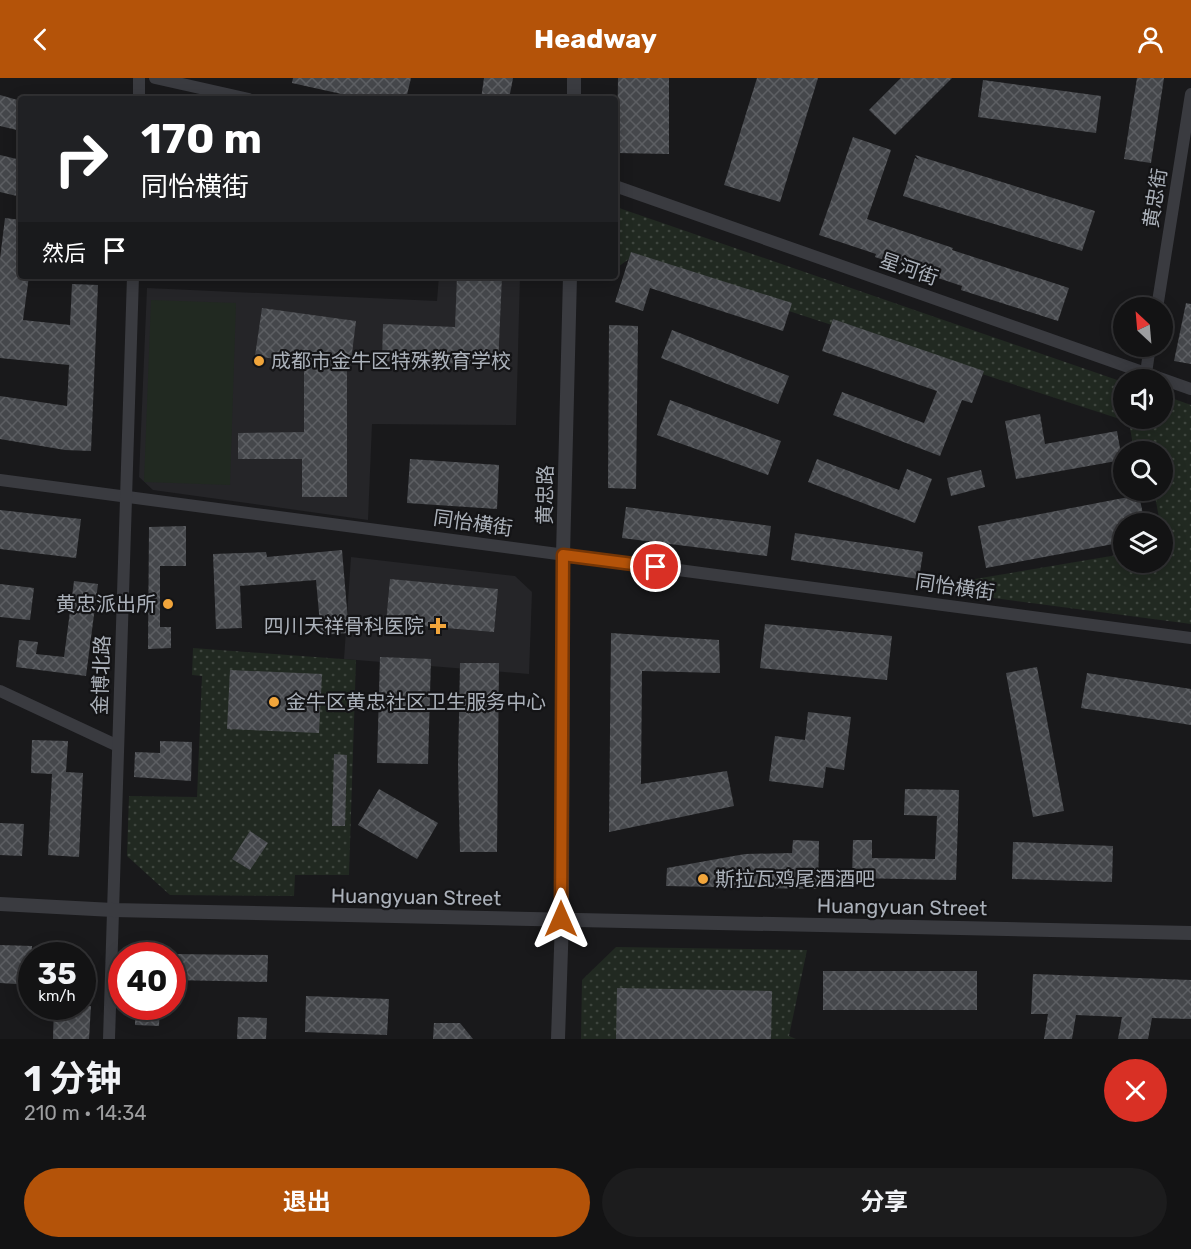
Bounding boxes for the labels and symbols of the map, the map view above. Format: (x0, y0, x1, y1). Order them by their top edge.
street label: 黄忠街 (1138, 166, 1172, 230)
street label: 星河街 (877, 248, 941, 290)
north arrow (1113, 297, 1173, 357)
place label: 成都市金牛区特殊教育学校 (271, 349, 511, 373)
marker: 成都市金牛区特殊教育学校 (252, 354, 266, 368)
street label: 黄忠路 (532, 465, 558, 525)
street label: 同怡横街 (432, 506, 514, 540)
pin (630, 541, 681, 592)
street label: 同怡横街 (914, 570, 996, 604)
place label: 黄忠派出所 (56, 592, 156, 616)
marker: 黄忠派出所 (161, 597, 175, 611)
place label: 四川天祥骨科医院 (264, 614, 424, 638)
marker: 四川天祥骨科医院 (429, 617, 447, 635)
street label: 金博北路 (88, 635, 114, 715)
place label: 金牛区黄忠社区卫生服务中心 (286, 690, 546, 714)
marker: 金牛区黄忠社区卫生服务中心 (267, 695, 281, 709)
place label: 斯拉瓦鸡尾酒酒吧 (715, 867, 875, 891)
marker: 斯拉瓦鸡尾酒酒吧 (696, 872, 710, 886)
street label: Huangyuan Street (331, 884, 502, 910)
position arrow (529, 887, 593, 951)
street label: Huangyuan Street (817, 894, 988, 920)
speed limit sign: 40 (108, 942, 186, 1020)

